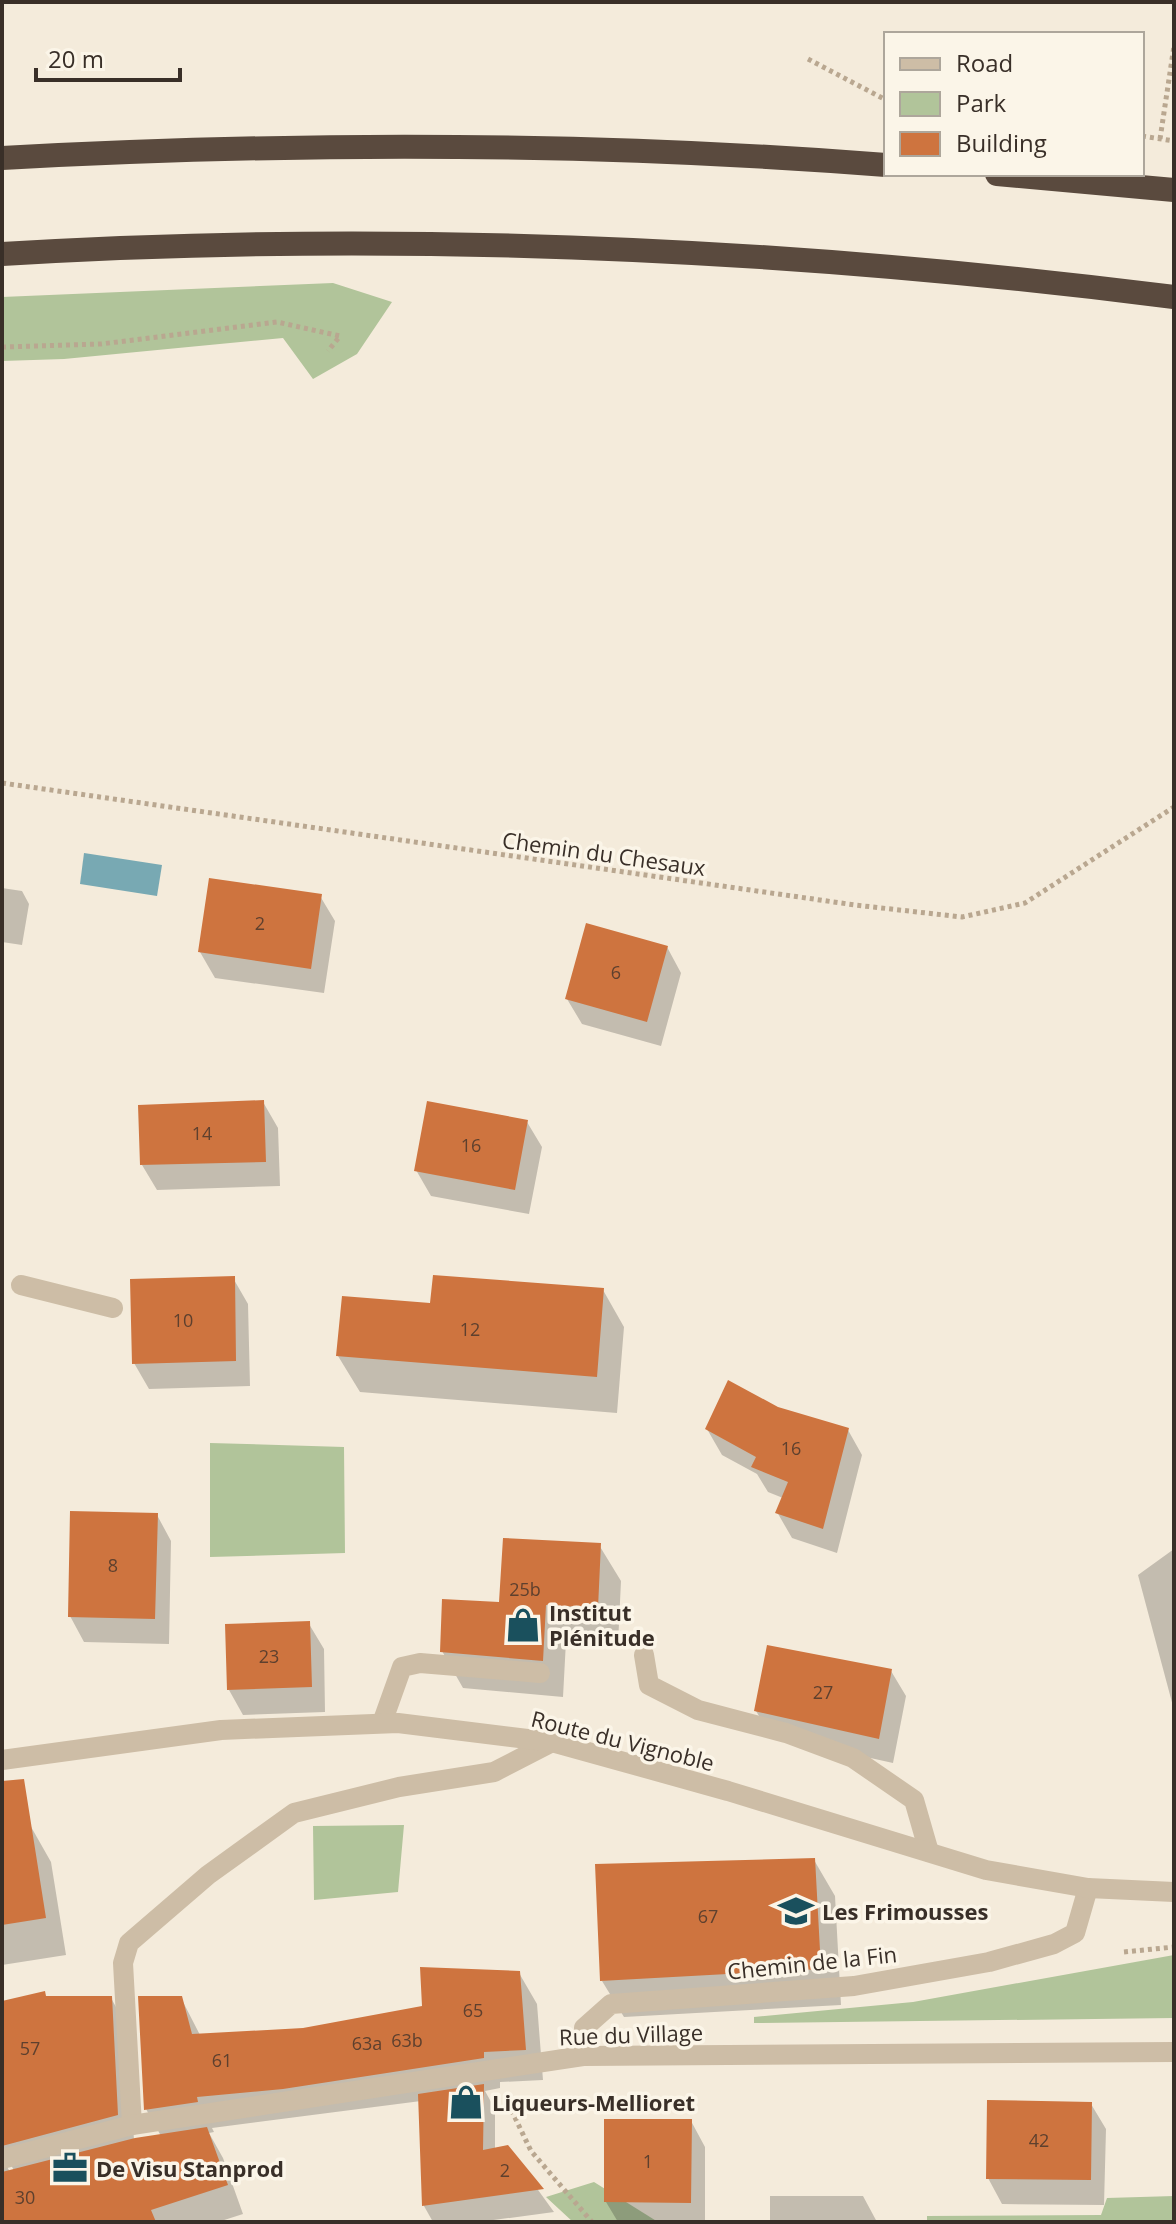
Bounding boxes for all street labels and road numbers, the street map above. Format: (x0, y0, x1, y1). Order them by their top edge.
street label: Chemin du Chesaux (500, 824, 708, 882)
street label: Route du Vignoble (528, 1703, 718, 1777)
street label: Chemin de la Fin (726, 1938, 898, 1986)
street label: Rue du Village (558, 2016, 704, 2052)

